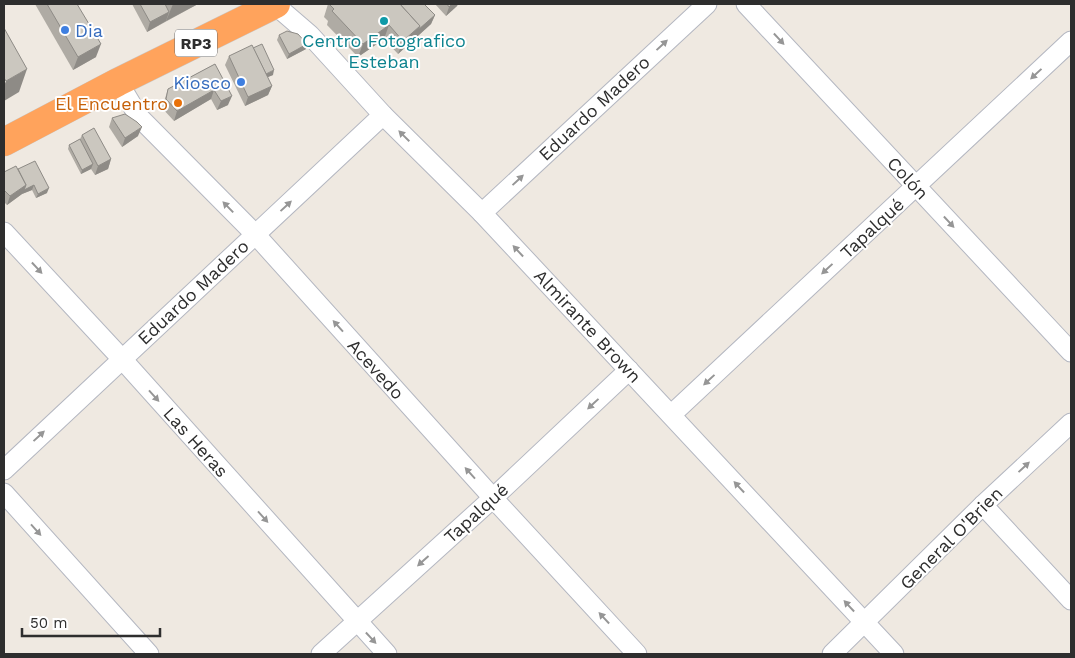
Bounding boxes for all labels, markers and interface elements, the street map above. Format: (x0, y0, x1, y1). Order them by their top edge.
marker: Centro Fotografico Esteban (378, 15, 390, 27)
place label: Dia (75, 20, 103, 41)
marker: Dia (59, 24, 71, 36)
road number: RP3 (175, 29, 217, 56)
place label: Centro Fotografico Esteban (302, 30, 466, 72)
one-way arrow (773, 33, 785, 45)
one-way arrow (656, 39, 668, 51)
street label: Eduardo Madero (534, 51, 654, 165)
one-way arrow (1030, 68, 1042, 80)
place label: Kiosco (173, 72, 231, 93)
marker: Kiosco (235, 76, 247, 88)
place label: El Encuentro (55, 93, 168, 114)
marker: El Encuentro (172, 97, 184, 109)
one-way arrow (399, 130, 411, 142)
street label: Colón (883, 152, 933, 204)
one-way arrow (512, 174, 524, 186)
street label: Tapalqué (836, 193, 908, 263)
one-way arrow (279, 200, 292, 211)
one-way arrow (222, 201, 234, 213)
one-way arrow (943, 216, 955, 228)
street label: Eduardo Madero (133, 235, 253, 349)
one-way arrow (512, 246, 524, 258)
one-way arrow (31, 261, 43, 273)
one-way arrow (822, 263, 834, 275)
street label: Almirante Brown (530, 265, 646, 387)
one-way arrow (332, 321, 344, 333)
street label: Acevedo (344, 335, 408, 403)
one-way arrow (703, 374, 715, 386)
one-way arrow (149, 389, 160, 402)
one-way arrow (588, 398, 600, 410)
street label: Las Heras (159, 403, 233, 481)
one-way arrow (33, 430, 45, 442)
one-way arrow (1018, 461, 1030, 473)
one-way arrow (464, 468, 476, 480)
street label: Tapalqué (440, 479, 512, 547)
one-way arrow (733, 481, 745, 493)
street label: General O'Brien (895, 482, 1007, 594)
one-way arrow (257, 510, 269, 522)
one-way arrow (31, 523, 42, 536)
one-way arrow (416, 556, 429, 567)
one-way arrow (843, 601, 855, 613)
scale bar (22, 606, 160, 638)
one-way arrow (598, 613, 610, 625)
text: 50 m (30, 614, 67, 632)
one-way arrow (365, 631, 377, 643)

